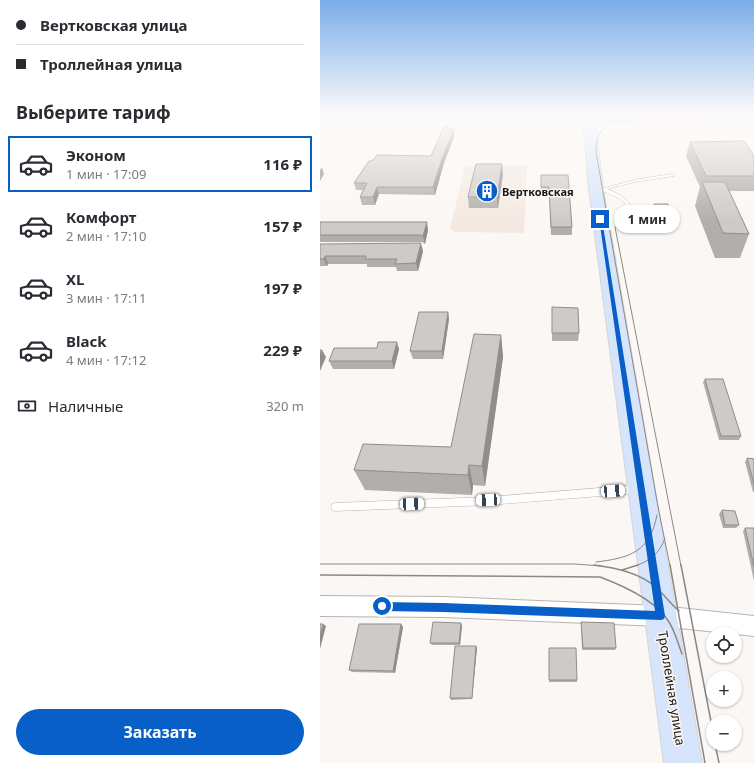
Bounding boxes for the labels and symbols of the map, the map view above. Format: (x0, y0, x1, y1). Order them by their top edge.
building icon: Вертковская (474, 178, 500, 204)
place label: Вертковская (502, 184, 574, 199)
callout: 1 мин (614, 205, 680, 233)
route end (591, 210, 609, 228)
car (601, 484, 625, 498)
car (476, 493, 500, 507)
car (400, 498, 424, 510)
route start (373, 597, 391, 615)
street label: Троллейная улица (654, 629, 690, 747)

